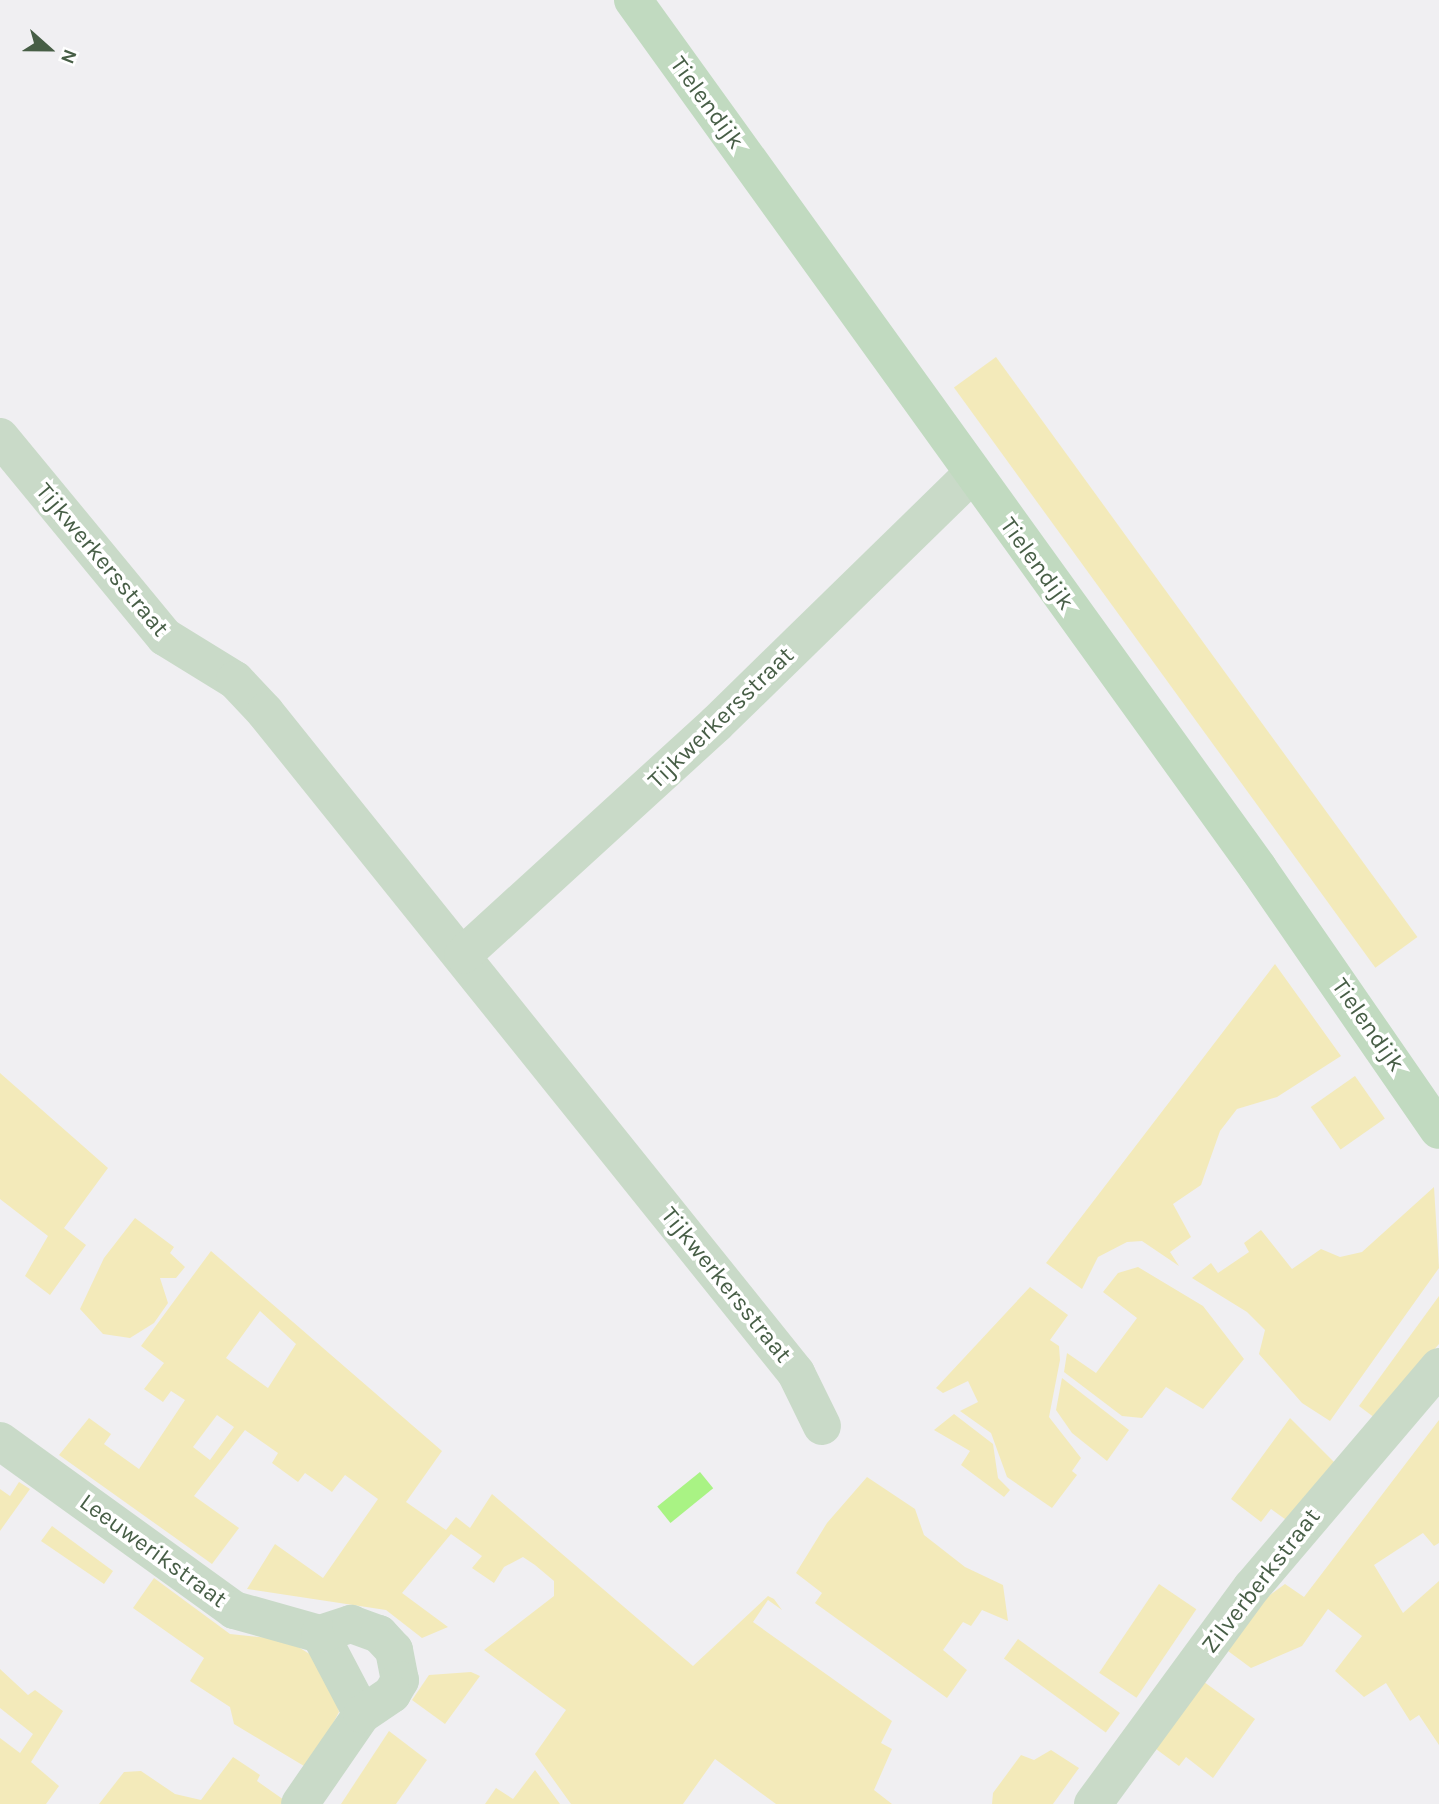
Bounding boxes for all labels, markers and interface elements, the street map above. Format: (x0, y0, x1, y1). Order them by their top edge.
north arrow (14, 14, 84, 84)
text: N (56, 46, 81, 67)
street label: Tielendijk (664, 51, 750, 155)
street label: Tijkwerkersstraat (29, 477, 175, 643)
street label: Tielendijk (994, 512, 1080, 616)
street label: Tijkwerkersstraat (642, 641, 800, 795)
street label: Tielendijk (1325, 973, 1411, 1077)
street label: Tijkwerkersstraat (655, 1202, 797, 1368)
street label: Leeuwerikstraat (74, 1488, 232, 1614)
street label: Zilverberkstraat (1196, 1503, 1326, 1659)

